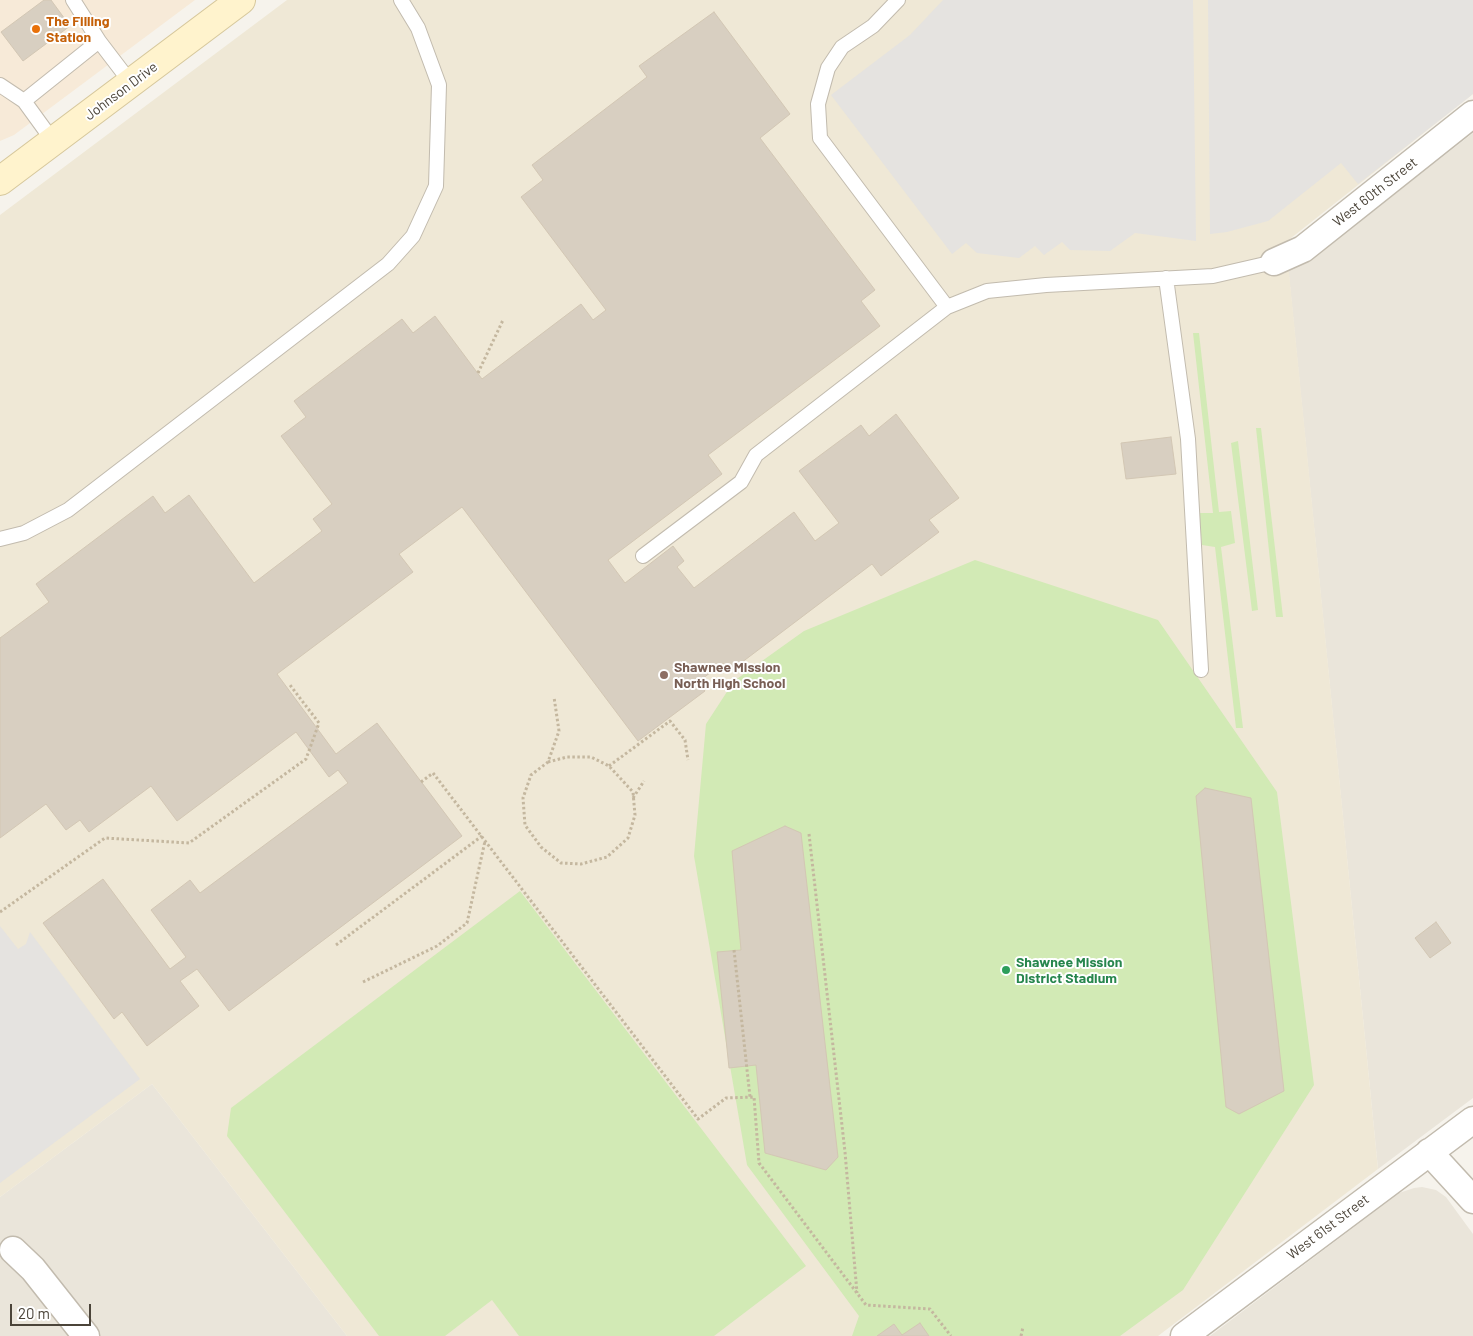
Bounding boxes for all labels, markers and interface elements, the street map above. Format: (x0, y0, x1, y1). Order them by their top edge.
place label: The Filling Station (46, 13, 110, 46)
marker: The Filling Station (30, 23, 42, 35)
street label: Johnson Drive (81, 58, 161, 124)
street label: West 60th Street (1330, 154, 1420, 230)
place label: Shawnee Mission North High School (674, 659, 785, 692)
marker: Shawnee Mission North High School (658, 669, 670, 681)
place label: Shawnee Mission District Stadium (1016, 954, 1122, 986)
marker: Shawnee Mission District Stadium (1000, 964, 1012, 976)
street label: West 61st Street (1284, 1191, 1372, 1263)
scale bar (12, 1294, 94, 1326)
text: 20 m (18, 1304, 50, 1322)

